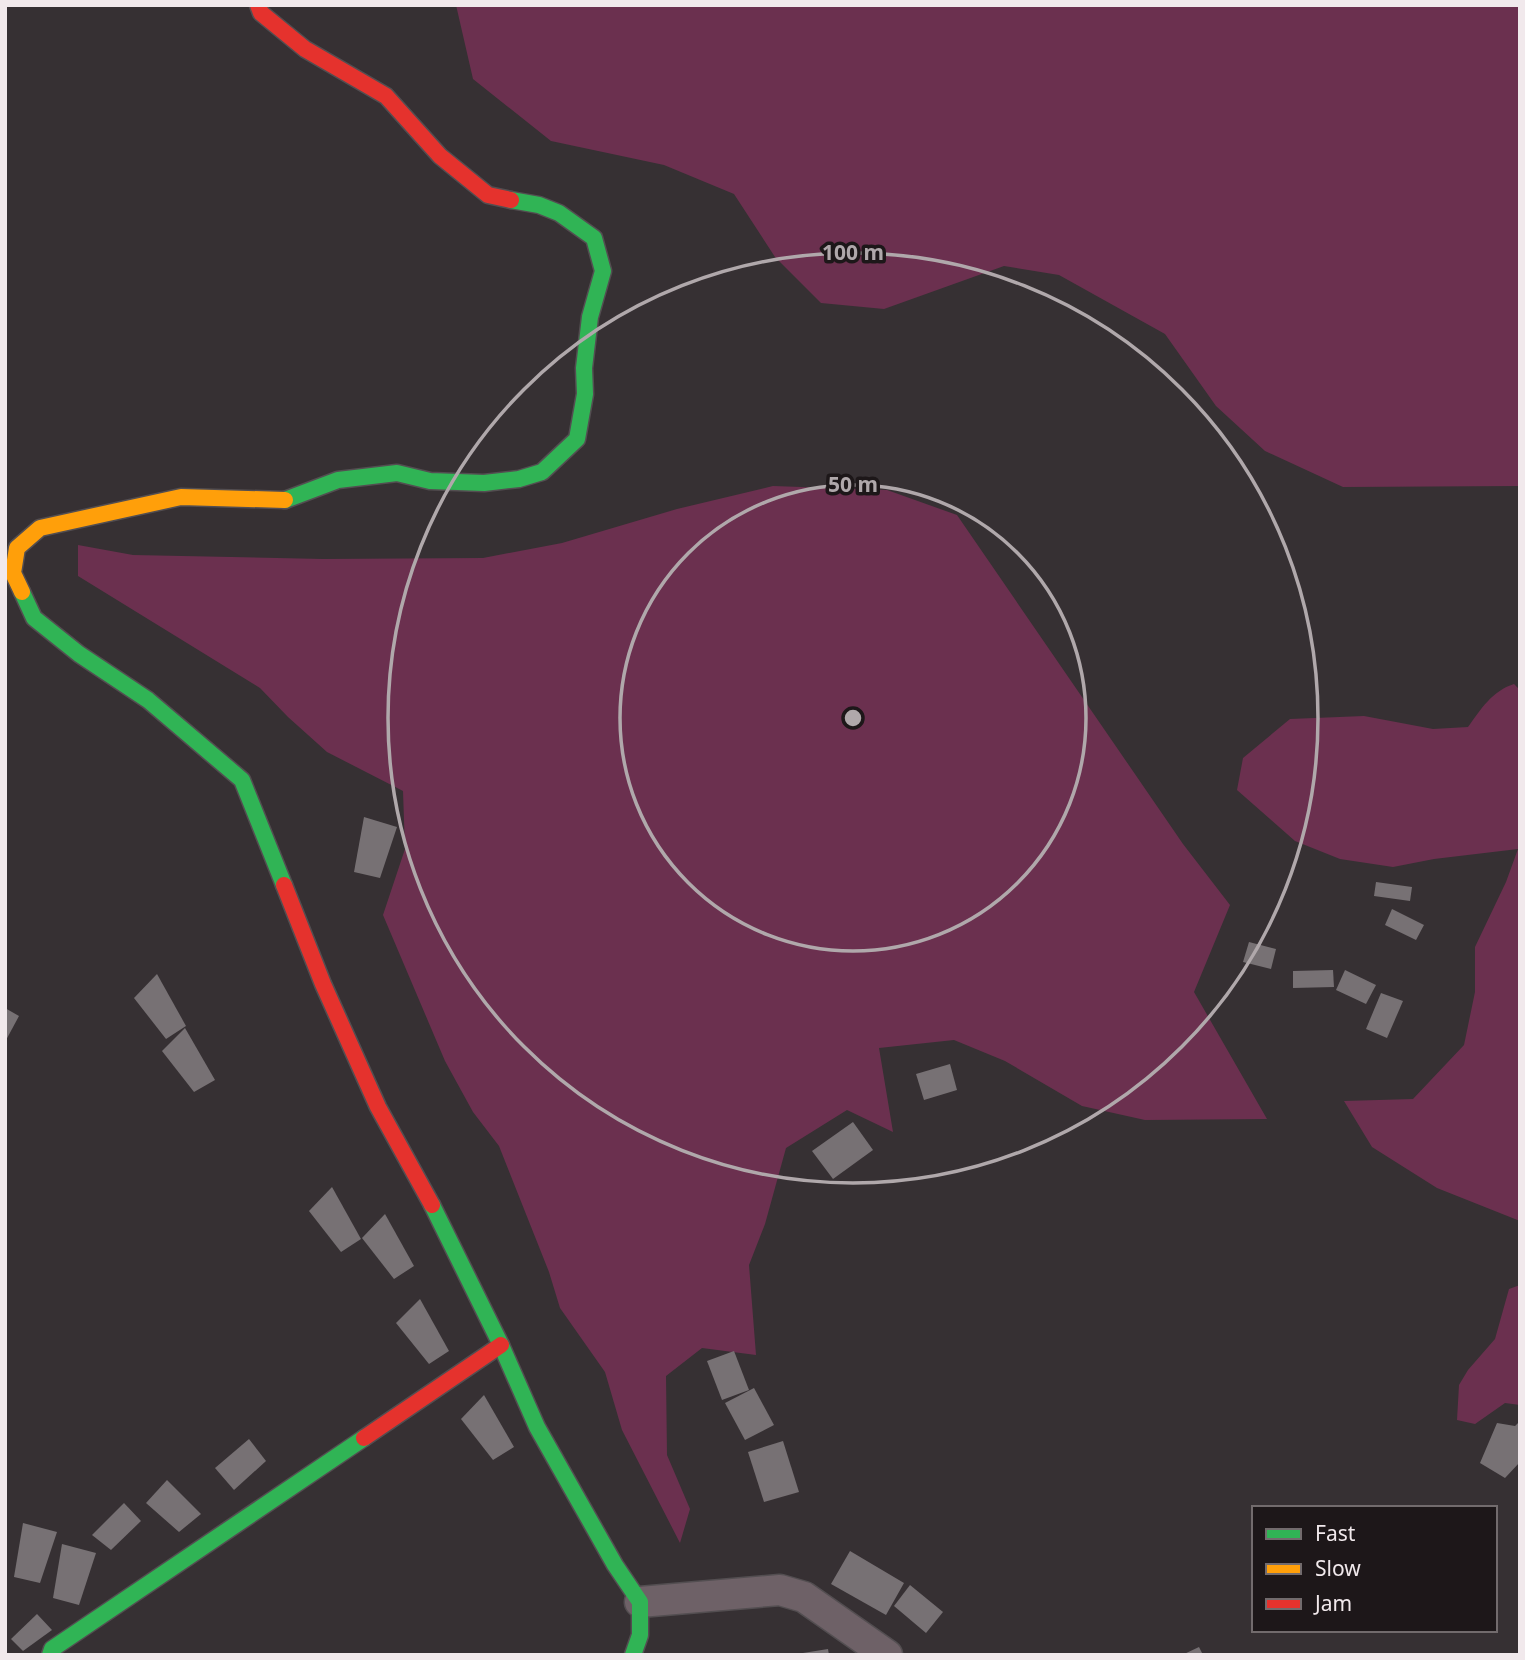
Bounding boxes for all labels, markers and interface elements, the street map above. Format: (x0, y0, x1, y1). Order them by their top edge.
text: 100 m (822, 238, 884, 266)
text: 50 m (828, 470, 878, 498)
centre of rings (841, 706, 865, 730)
legend (1252, 1506, 1497, 1632)
text: Fast (1315, 1519, 1356, 1547)
text: Slow (1315, 1554, 1361, 1582)
text: Jam (1313, 1589, 1352, 1617)

